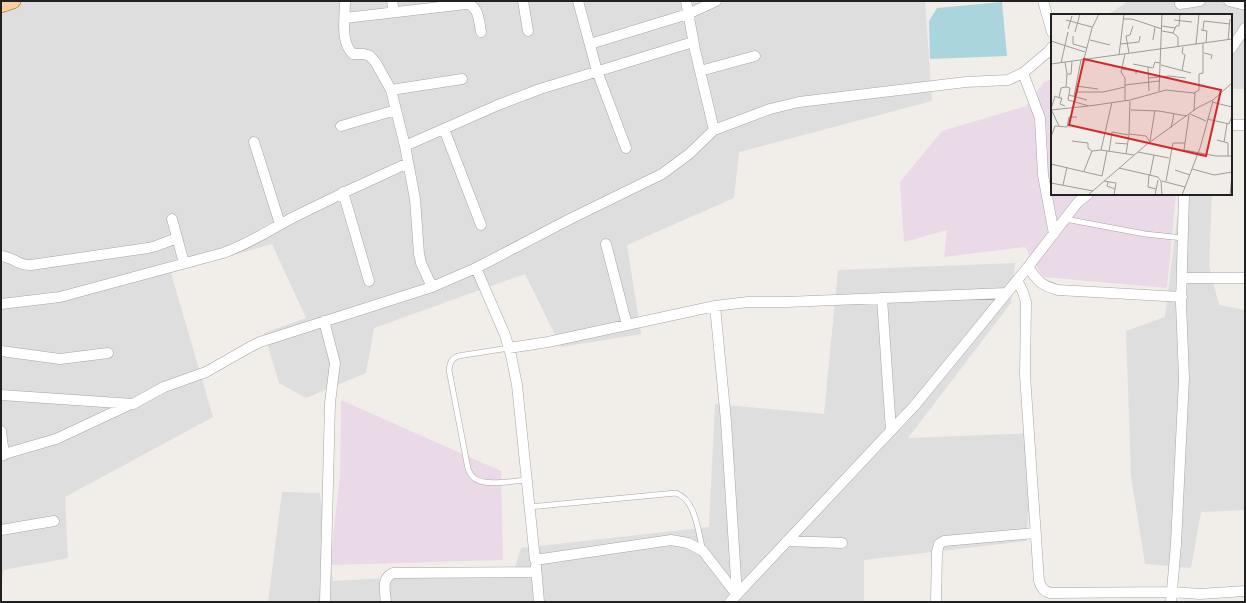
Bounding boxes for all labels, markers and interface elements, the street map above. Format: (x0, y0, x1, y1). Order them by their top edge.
inset map (1051, 14, 1232, 195)

